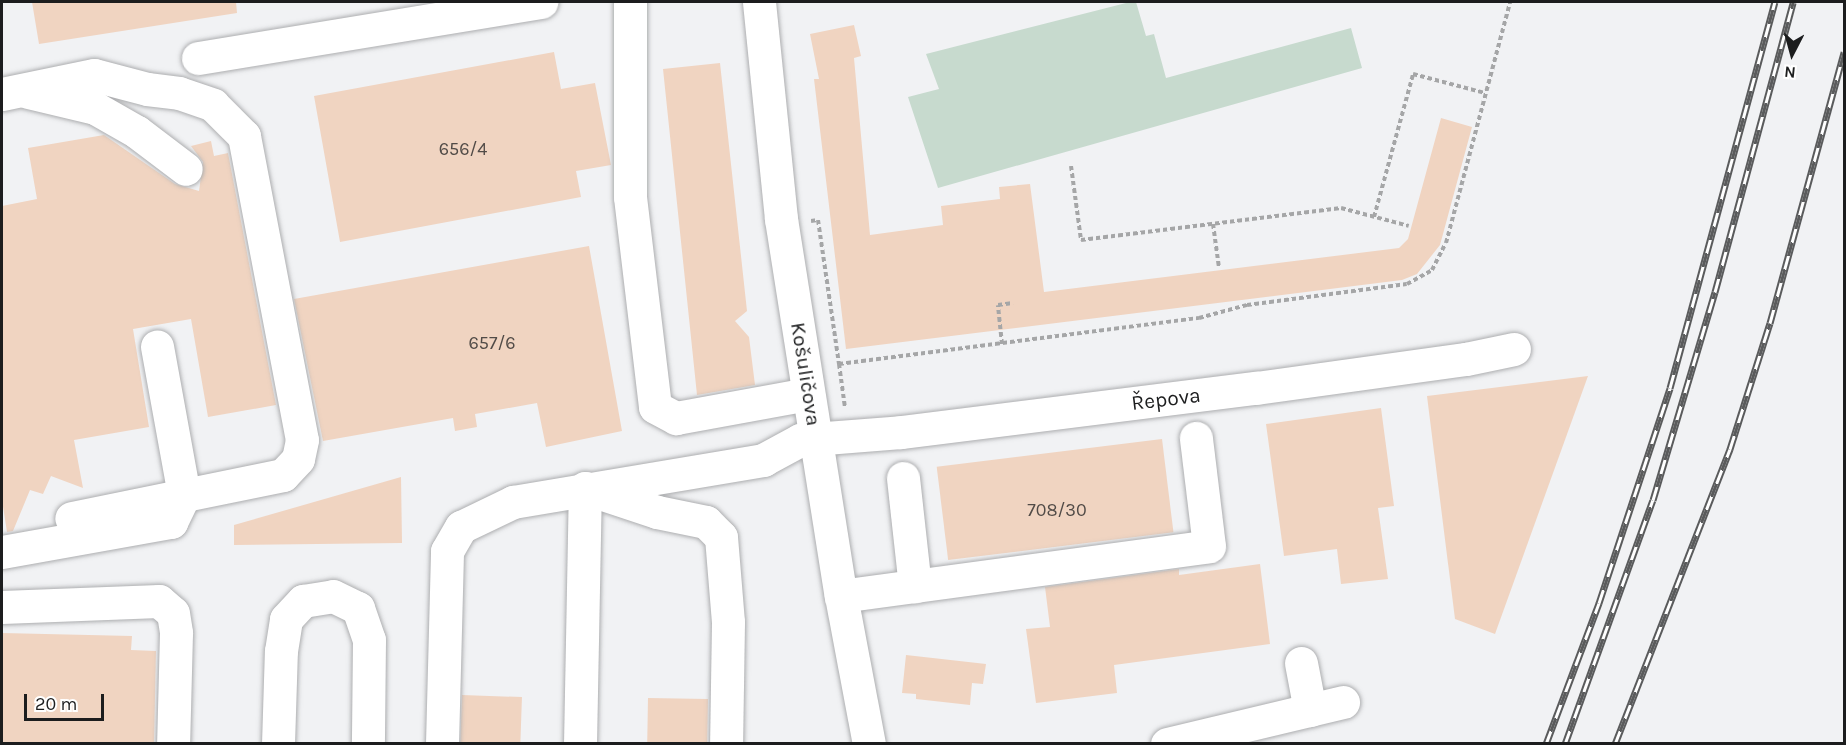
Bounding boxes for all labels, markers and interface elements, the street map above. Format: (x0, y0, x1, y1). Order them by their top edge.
north arrow (1762, 24, 1822, 84)
text: N (1783, 62, 1797, 82)
house number: 656/4 (439, 138, 487, 160)
street label: Košuličova (785, 320, 827, 428)
house number: 657/6 (469, 332, 515, 354)
street label: Řepova (1130, 382, 1202, 416)
house number: 708/30 (1027, 499, 1087, 521)
scale bar (27, 682, 106, 720)
text: 20 m (35, 693, 77, 715)

